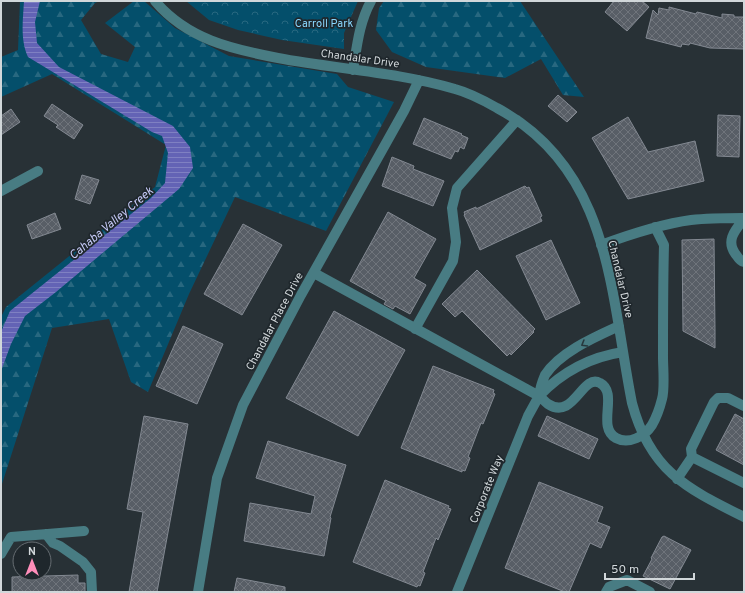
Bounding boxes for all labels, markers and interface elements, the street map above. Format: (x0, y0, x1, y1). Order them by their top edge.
park label: Carroll Park (295, 17, 353, 31)
street label: Chandalar Drive (320, 47, 400, 71)
water label: Cahaba Valley Creek (66, 183, 158, 264)
street label: Chandalar Drive (604, 239, 636, 320)
street label: Chandalar Place Drive (243, 270, 307, 373)
one-way arrow (581, 339, 588, 346)
street label: Corporate Way (467, 453, 507, 526)
north arrow (12, 541, 52, 581)
text: N (28, 545, 36, 559)
scale bar (605, 555, 694, 581)
text: 50 m (611, 562, 639, 578)

